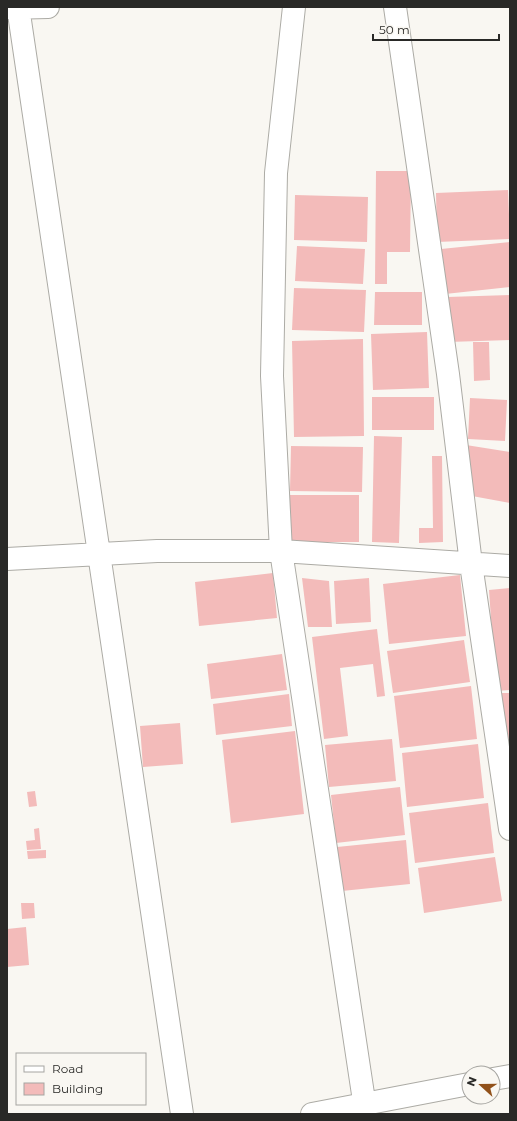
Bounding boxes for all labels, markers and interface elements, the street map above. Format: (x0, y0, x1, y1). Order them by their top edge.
scale bar (373, 16, 499, 42)
text: 50 m (379, 22, 410, 37)
legend (16, 1053, 146, 1105)
text: Road (52, 1061, 83, 1076)
north arrow (461, 1065, 501, 1105)
text: N (464, 1075, 480, 1088)
text: Building (52, 1081, 103, 1096)

